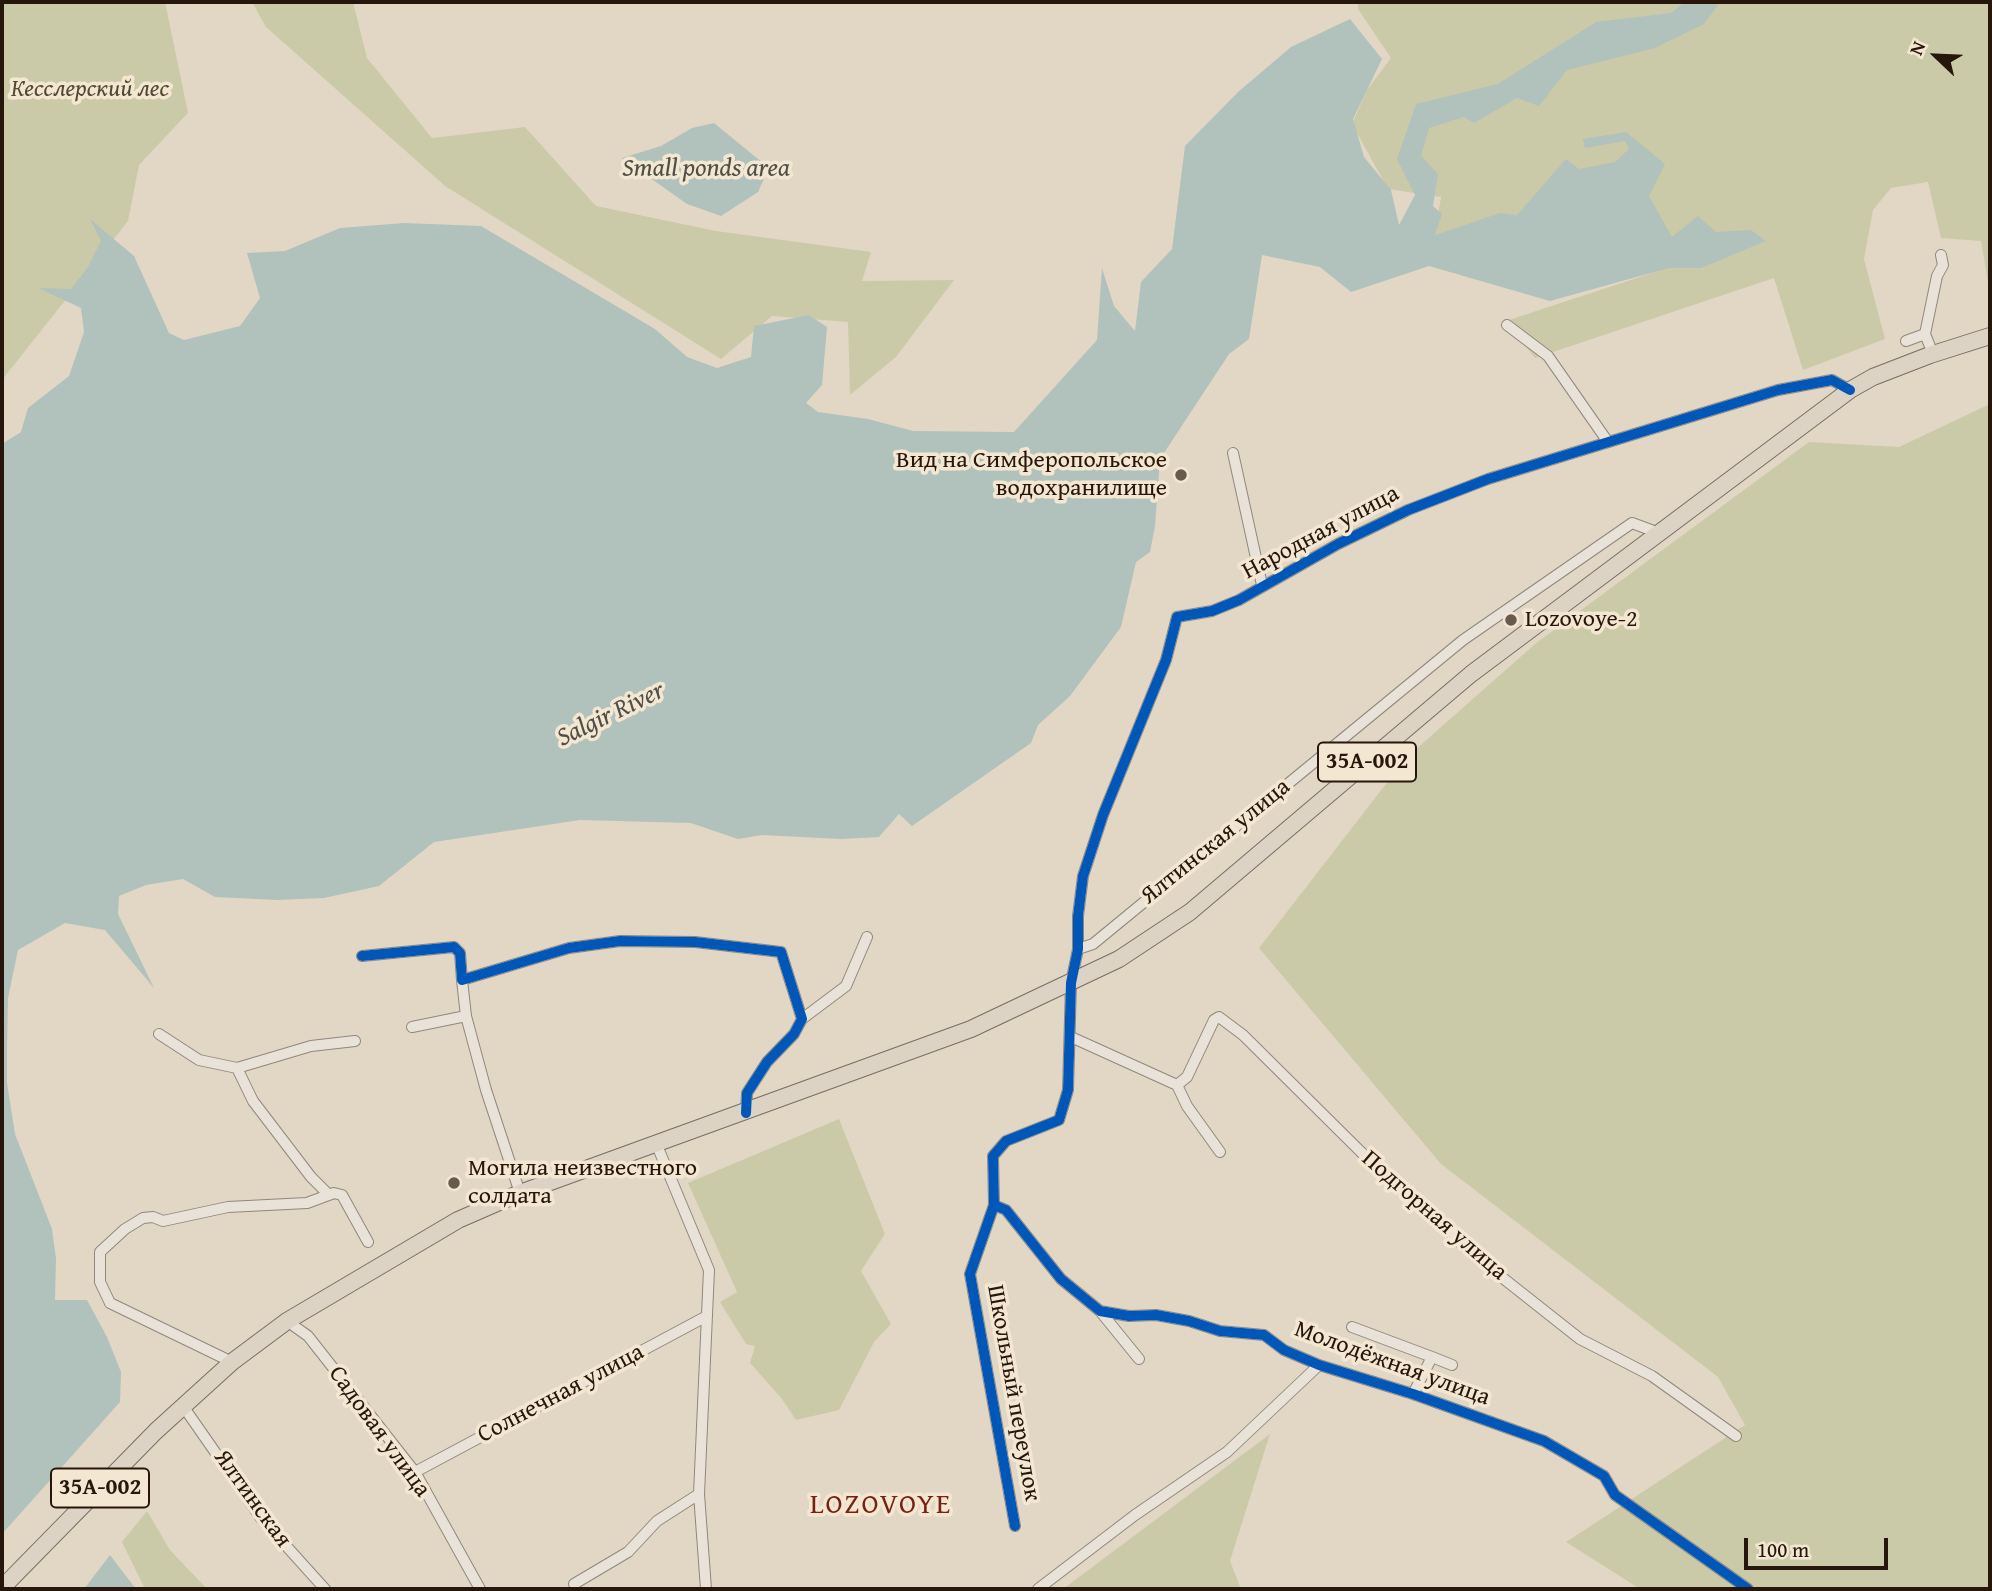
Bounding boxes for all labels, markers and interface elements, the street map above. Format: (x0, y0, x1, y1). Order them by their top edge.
north arrow (1901, 21, 1971, 91)
text: N (1901, 36, 1932, 59)
park label: Кесслерский лес (11, 76, 169, 104)
water label: Small ponds area (622, 153, 790, 185)
place label: Вид на Симферопольское водохранилище (896, 447, 1167, 503)
marker: Вид на Симферопольское водохранилище (1173, 467, 1189, 483)
street label: Народная улица (1238, 480, 1404, 586)
place label: Lozovoye-2 (1525, 606, 1637, 634)
marker: Lozovoye-2 (1503, 612, 1519, 628)
water label: Salgir River (552, 676, 670, 754)
road number: 35А-002 (1318, 742, 1416, 782)
street label: Ялтинская улица (1135, 773, 1297, 911)
street label: Подгорная улица (1355, 1145, 1513, 1287)
place label: Могила неизвестного солдата (468, 1155, 697, 1211)
marker: Могила неизвестного солдата (446, 1175, 462, 1191)
street label: Школьный переулок (980, 1283, 1046, 1503)
street label: Молодёжная улица (1290, 1315, 1494, 1413)
street label: Солнечная улица (473, 1338, 649, 1450)
street label: Садовая улица (322, 1361, 436, 1503)
street label: Ялтинская (207, 1444, 297, 1554)
road number: 35А-002 (51, 1469, 149, 1508)
district label: LOZOVOYE (811, 1489, 951, 1523)
scale bar (1747, 1524, 1890, 1568)
text: 100 m (1757, 1534, 1809, 1565)

